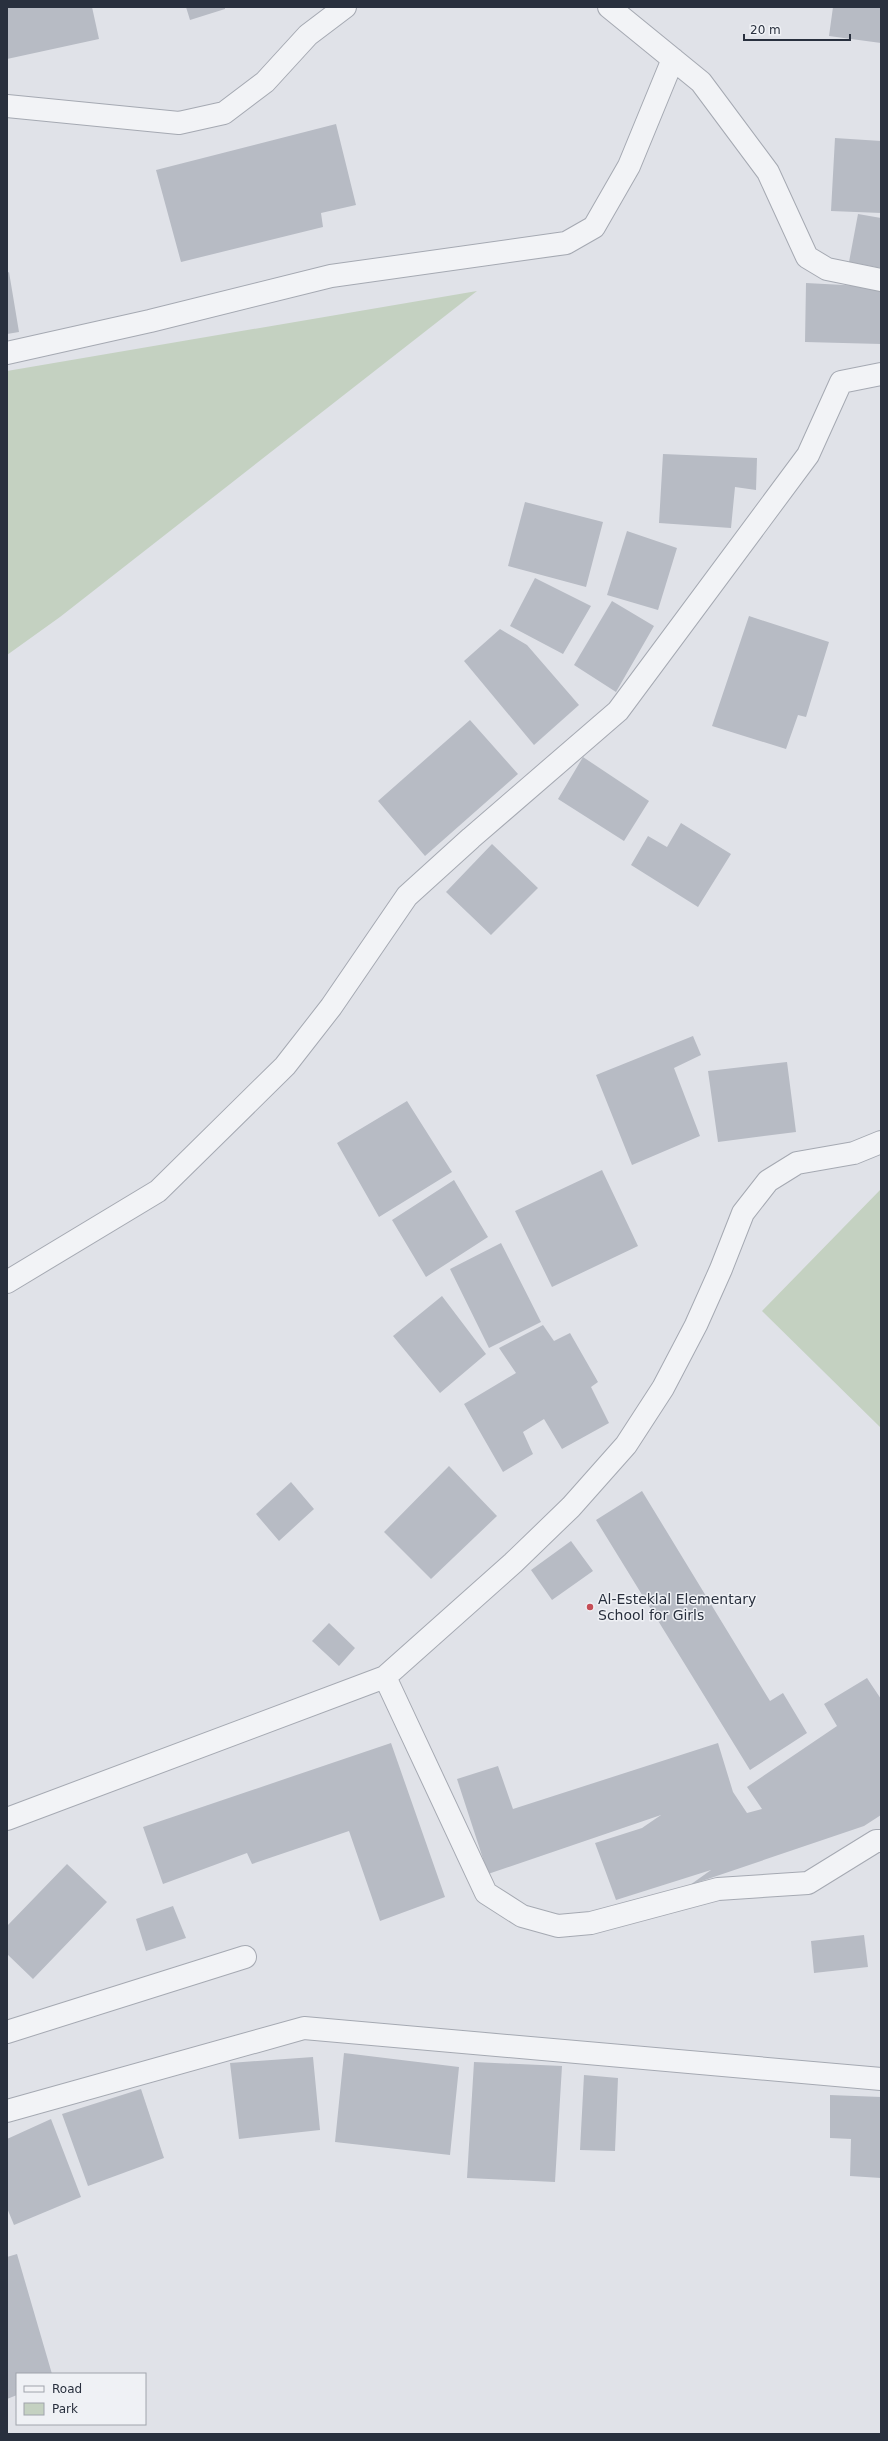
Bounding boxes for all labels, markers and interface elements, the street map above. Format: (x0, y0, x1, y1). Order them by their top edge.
scale bar (744, 16, 850, 42)
text: 20 m (750, 23, 781, 37)
place label: Al-Esteklal Elementary School for Girls (598, 1591, 756, 1623)
marker: Al-Esteklal Elementary School for Girls (585, 1602, 595, 1612)
legend (16, 2373, 146, 2425)
text: Road (52, 2382, 82, 2396)
text: Park (52, 2402, 78, 2416)

